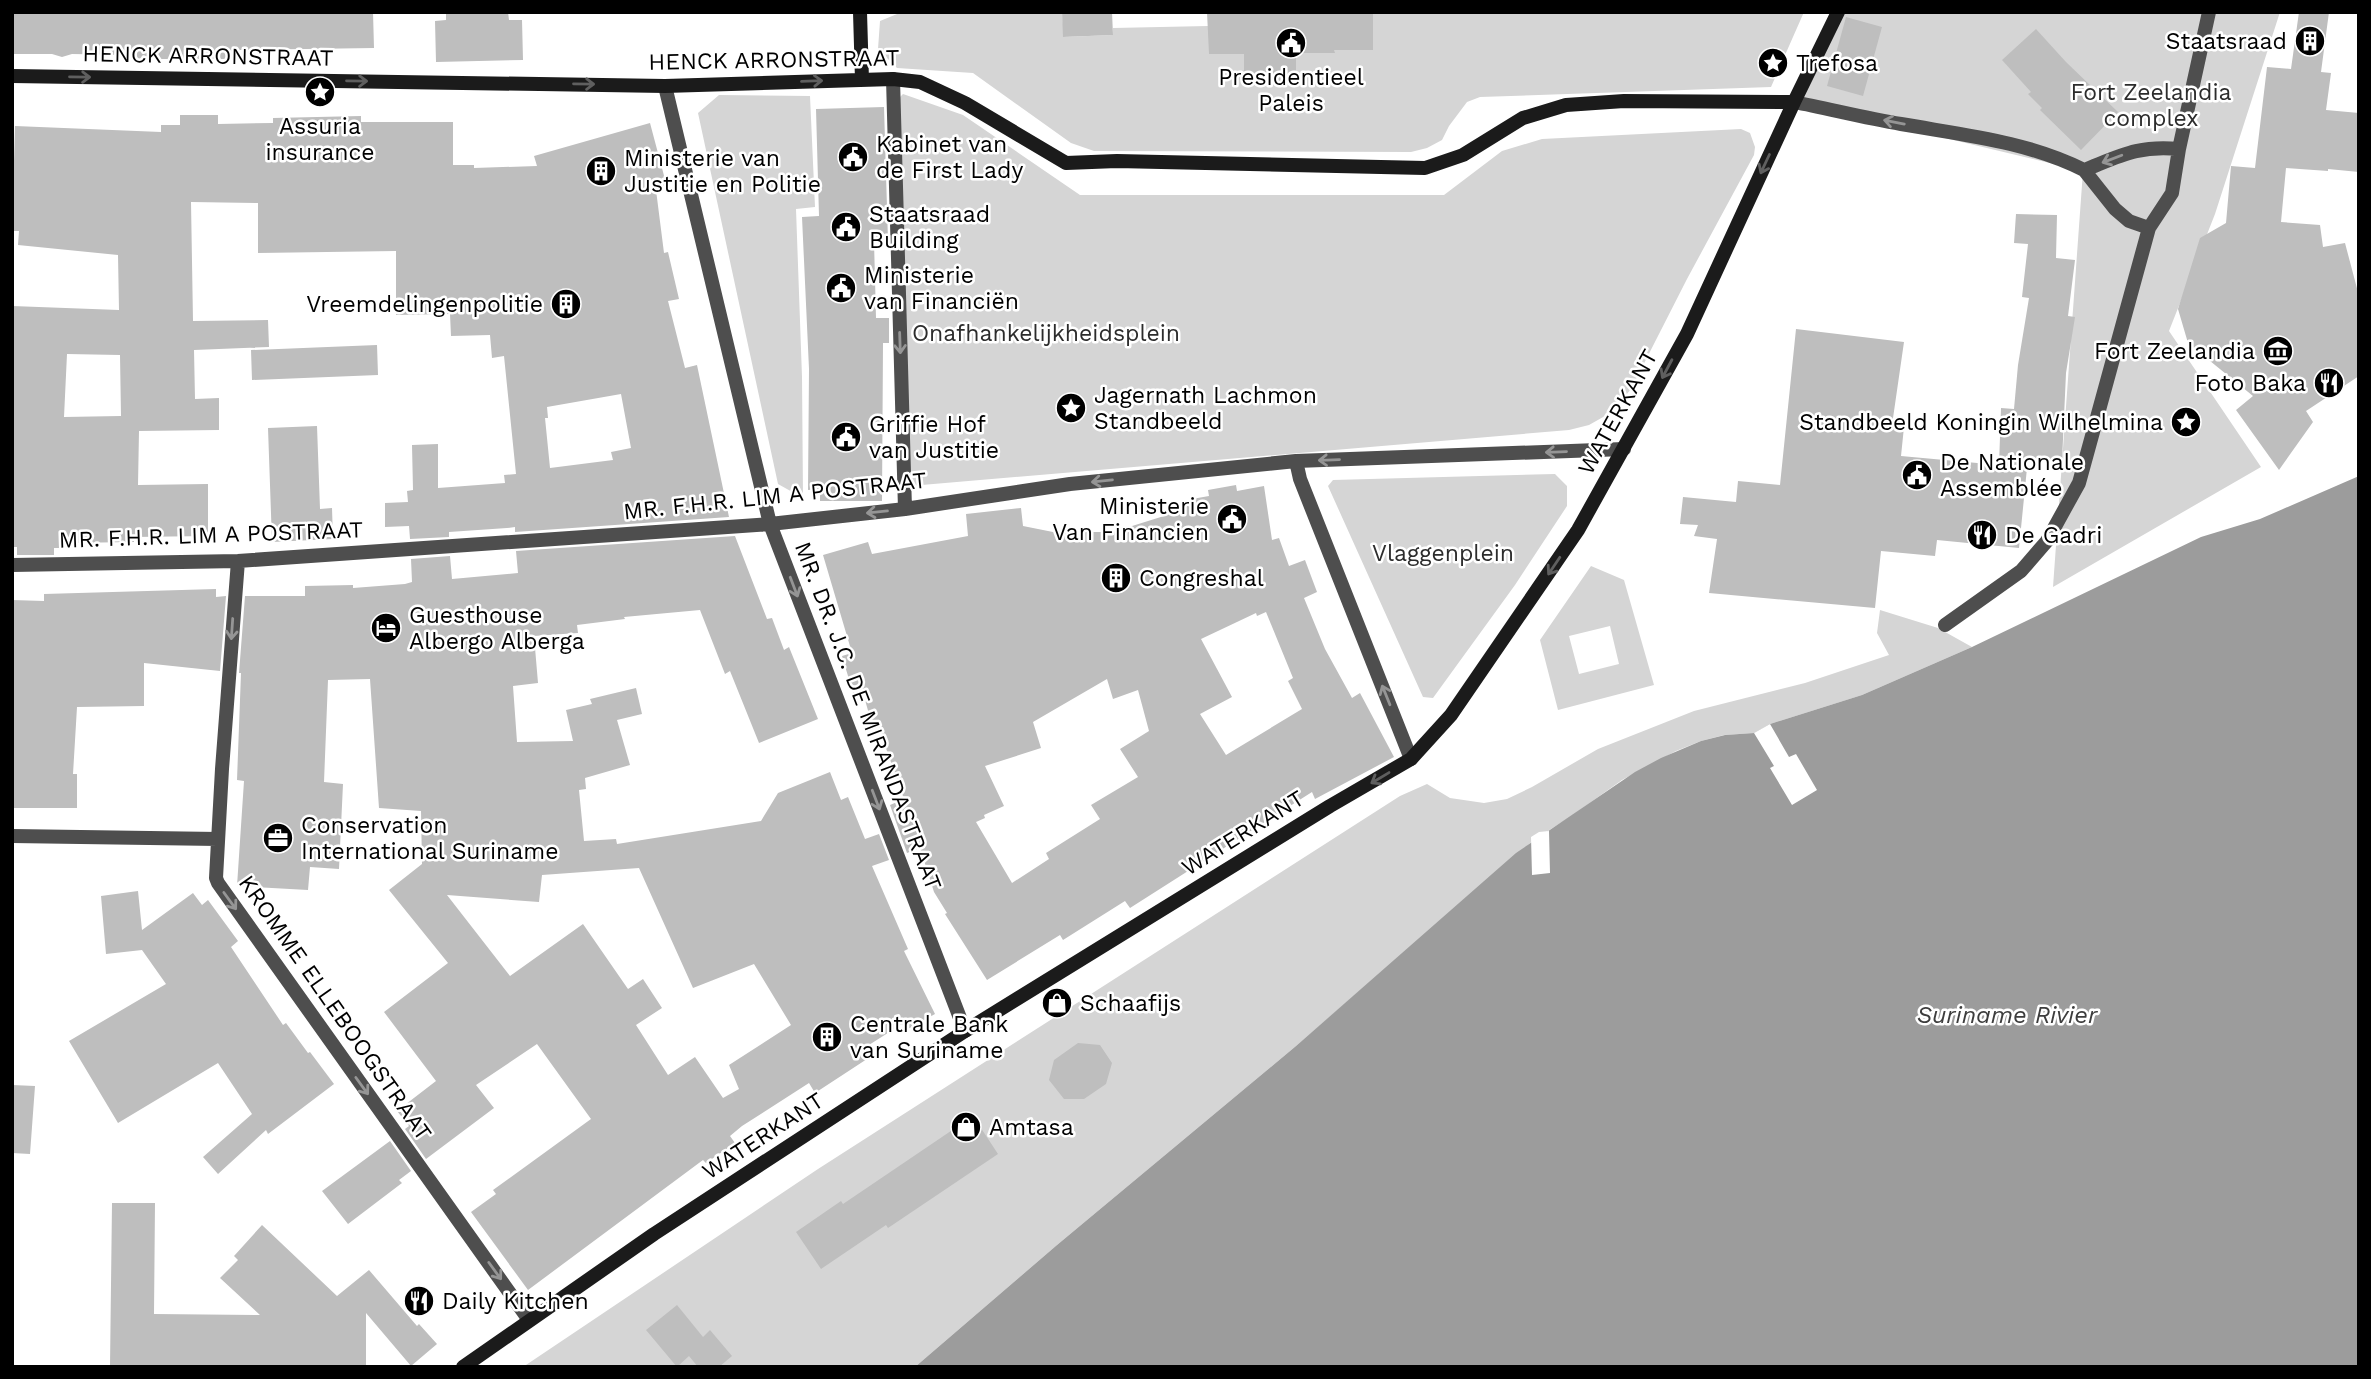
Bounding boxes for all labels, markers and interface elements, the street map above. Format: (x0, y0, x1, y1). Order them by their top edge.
building icon: Staatsraad (2293, 24, 2327, 58)
public building icon: Presidentieel Paleis (1274, 26, 1308, 60)
place label: Staatsraad (2166, 28, 2287, 55)
street label: HENCK ARRONSTRAAT (82, 40, 334, 72)
street label: HENCK ARRONSTRAAT (648, 44, 900, 76)
place icon: Trefosa (1756, 46, 1790, 80)
place label: Trefosa (1796, 50, 1878, 77)
place label: Presidentieel Paleis (1218, 64, 1364, 117)
one-way arrow (69, 70, 92, 84)
one-way arrow (345, 74, 368, 88)
place icon: Assuria insurance (303, 75, 337, 109)
one-way arrow (800, 75, 823, 88)
one-way arrow (573, 78, 596, 91)
park label: Fort Zeelandia complex (2070, 79, 2232, 132)
place label: Assuria insurance (265, 113, 375, 166)
one-way arrow (1883, 115, 1906, 129)
place label: Kabinet van de First Lady (876, 131, 1023, 184)
public building icon: Kabinet van de First Lady (836, 140, 870, 174)
place label: Ministerie van Justitie en Politie (624, 145, 821, 198)
one-way arrow (1758, 153, 1772, 174)
building icon: Ministerie van Justitie en Politie (584, 154, 618, 188)
one-way arrow (2102, 154, 2124, 167)
place label: Staatsraad Building (869, 201, 990, 254)
public building icon: Staatsraad Building (829, 210, 863, 244)
place label: Ministerie van Financiën (864, 262, 1019, 315)
public building icon: Ministerie van Financiën (824, 271, 858, 305)
building icon: Vreemdelingenpolitie (549, 287, 583, 321)
place label: Vreemdelingenpolitie (306, 291, 543, 318)
park label: Onafhankelijkheidsplein (912, 320, 1180, 347)
one-way arrow (894, 331, 907, 354)
museum icon: Fort Zeelandia (2261, 334, 2295, 368)
place label: Fort Zeelandia (2094, 338, 2255, 365)
street label: WATERKANT (1572, 344, 1664, 479)
one-way arrow (1660, 358, 1673, 379)
restaurant icon: Foto Baka (2312, 366, 2346, 400)
place label: Foto Baka (2194, 370, 2306, 397)
place label: Jagernath Lachmon Standbeeld (1094, 382, 1317, 435)
place icon: Jagernath Lachmon Standbeeld (1054, 391, 1088, 425)
place icon: Standbeeld Koningin Wilhelmina (2169, 405, 2203, 439)
place label: Standbeeld Koningin Wilhelmina (1799, 409, 2163, 436)
place label: Griffie Hof van Justitie (869, 411, 999, 464)
public building icon: Griffie Hof van Justitie (829, 420, 863, 454)
one-way arrow (1545, 445, 1568, 458)
place label: De Nationale Assemblée (1940, 449, 2084, 502)
one-way arrow (1317, 454, 1340, 467)
public building icon: De Nationale Assemblée (1900, 458, 1934, 492)
street label: MR. F.H.R. LIM A POSTRAAT (622, 467, 928, 525)
one-way arrow (1091, 474, 1114, 487)
place label: Ministerie Van Financien (1052, 493, 1209, 546)
public building icon: Ministerie Van Financien (1215, 502, 1249, 536)
one-way arrow (866, 505, 889, 518)
street label: MR. F.H.R. LIM A POSTRAAT (58, 516, 364, 554)
restaurant icon: De Gadri (1965, 518, 1999, 552)
place label: De Gadri (2005, 522, 2102, 549)
street label: MR. DR. J.C. DE MIRANDASTRAAT (789, 538, 947, 894)
park label: Vlaggenplein (1372, 540, 1514, 567)
one-way arrow (1546, 556, 1561, 575)
building icon: Congreshal (1099, 561, 1133, 595)
place label: Congreshal (1139, 565, 1264, 592)
one-way arrow (789, 576, 801, 598)
place label: Guesthouse Albergo Alberga (409, 602, 585, 655)
hotel icon: Guesthouse Albergo Alberga (369, 611, 403, 645)
one-way arrow (225, 617, 238, 640)
one-way arrow (1378, 685, 1391, 707)
one-way arrow (1370, 771, 1390, 785)
street label: WATERKANT (1177, 785, 1309, 881)
one-way arrow (870, 788, 883, 810)
place label: Conservation International Suriname (301, 812, 559, 865)
office icon: Conservation International Suriname (261, 821, 295, 855)
street label: KROMME ELLEBOOGSTRAAT (233, 870, 437, 1146)
one-way arrow (223, 891, 237, 910)
shop icon: Schaafijs (1040, 986, 1074, 1020)
place label: Schaafijs (1080, 990, 1181, 1017)
water label: Suriname Rivier (1917, 1001, 2099, 1029)
place label: Centrale Bank van Suriname (850, 1011, 1008, 1064)
building icon: Centrale Bank van Suriname (810, 1020, 844, 1054)
one-way arrow (355, 1076, 369, 1095)
street label: WATERKANT (697, 1087, 829, 1185)
shop icon: Amtasa (949, 1110, 983, 1144)
place label: Amtasa (989, 1114, 1074, 1141)
one-way arrow (487, 1261, 502, 1280)
restaurant icon: Daily Kitchen (402, 1284, 436, 1318)
place label: Daily Kitchen (442, 1288, 589, 1315)

